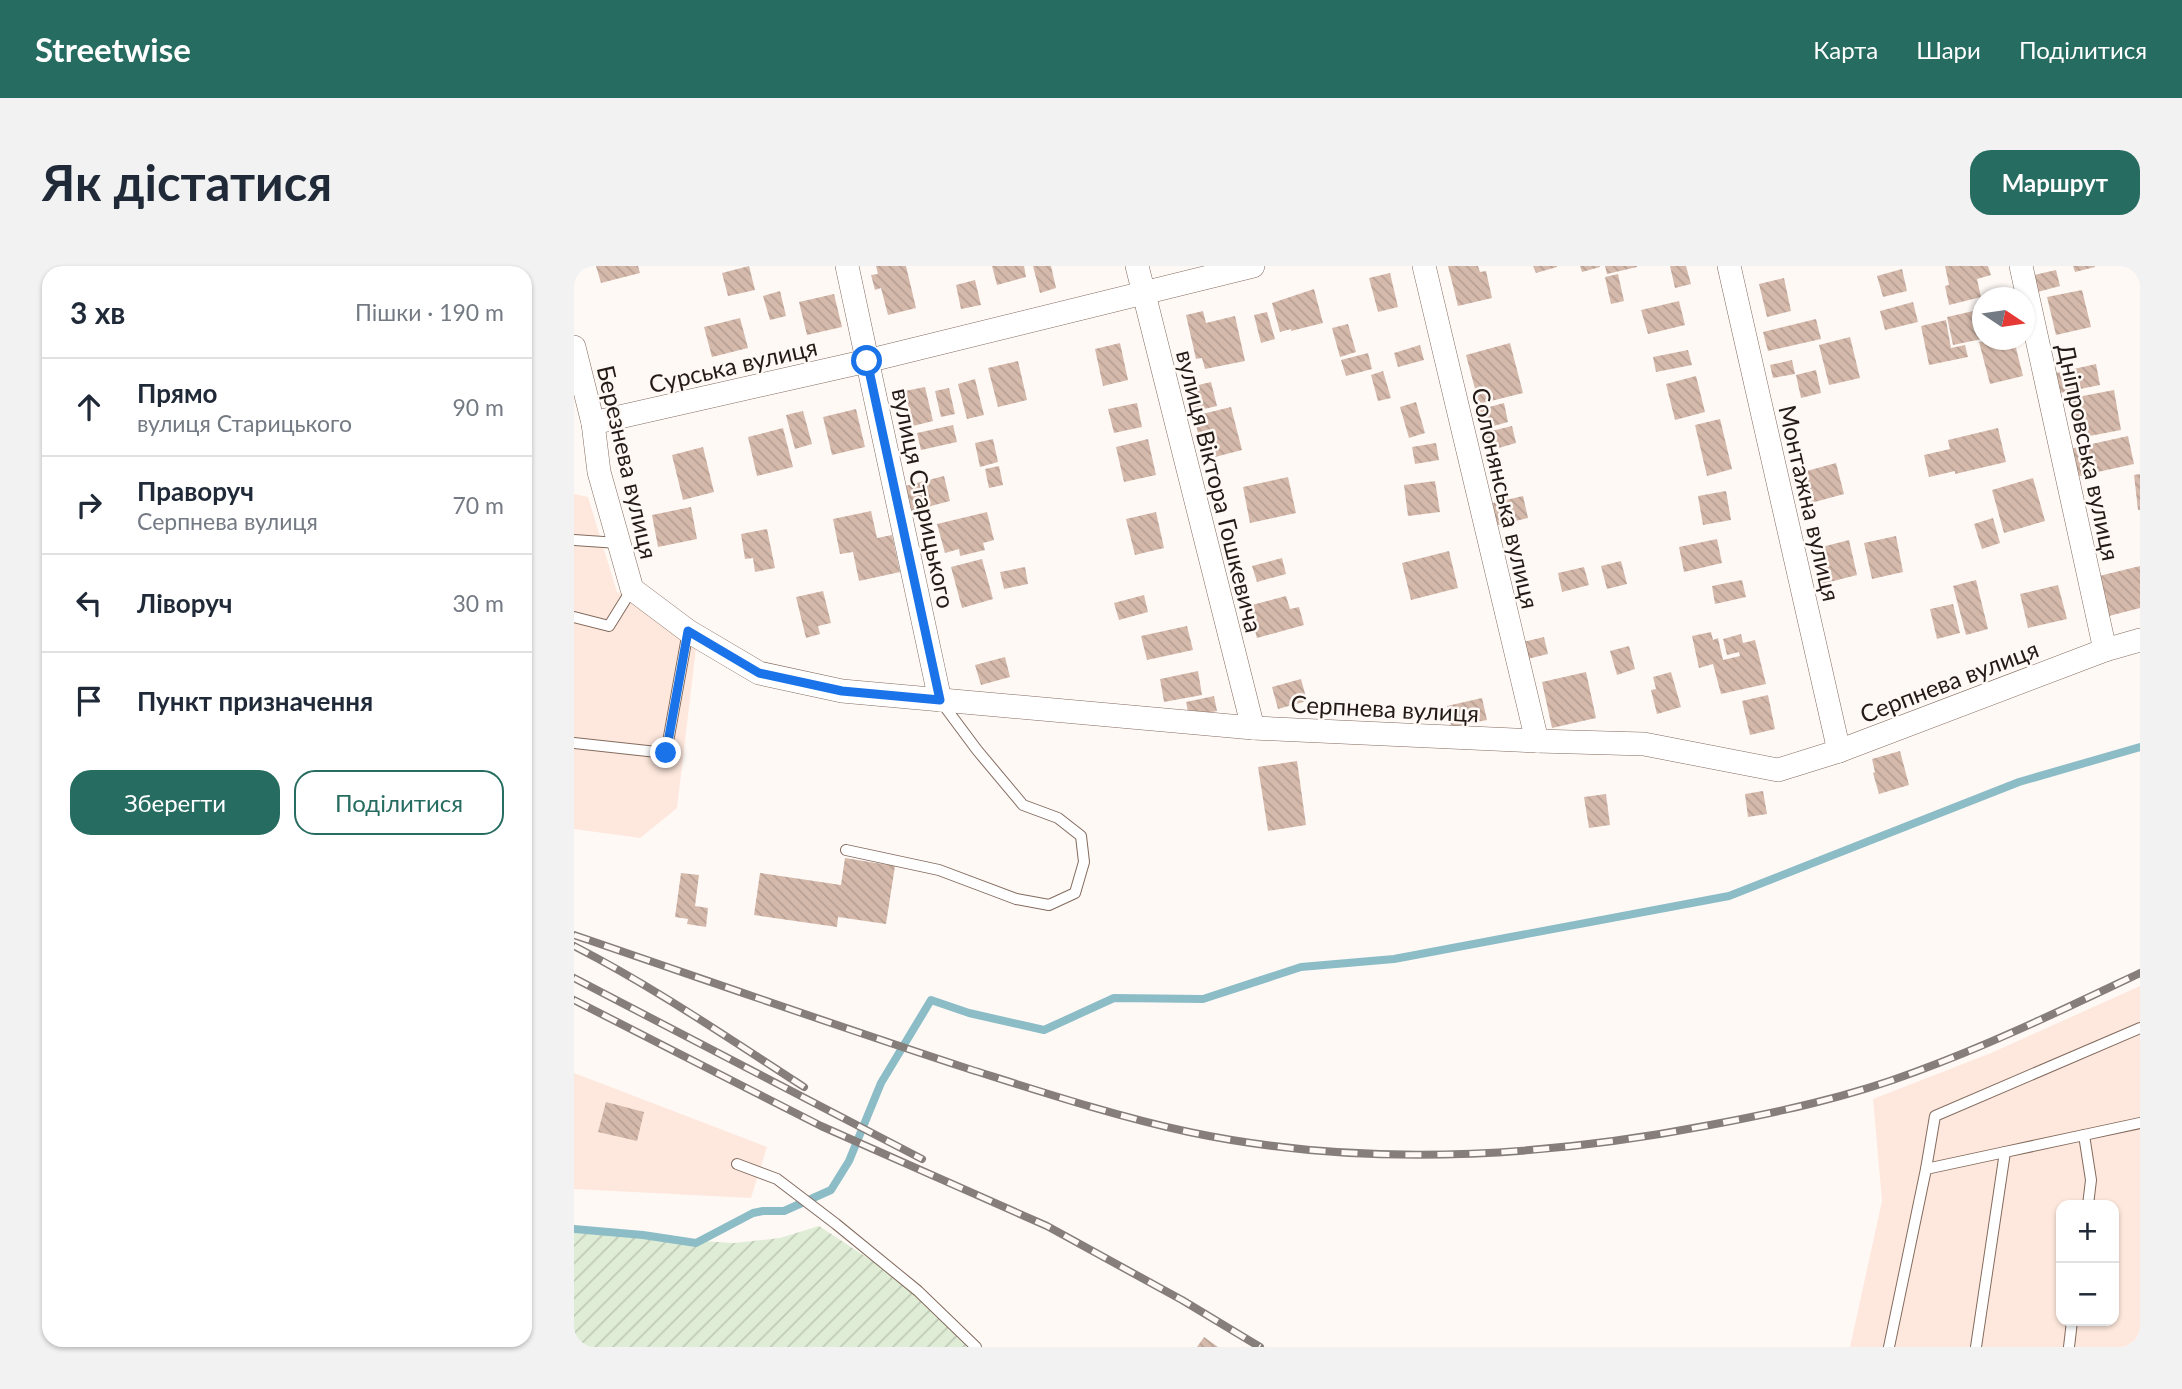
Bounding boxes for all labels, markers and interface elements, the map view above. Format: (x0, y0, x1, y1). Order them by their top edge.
text: Streetwise (35, 29, 191, 69)
text: Карта (1813, 35, 1878, 64)
text: Шари (1916, 35, 1981, 64)
text: Поділитися (2019, 35, 2147, 64)
button: Маршрут (1970, 150, 2140, 215)
text: Як дістатися (42, 153, 332, 211)
north arrow (1972, 287, 2035, 350)
text: 3 хв (70, 294, 125, 330)
text: Пішки · 190 m (355, 298, 504, 326)
street label: Сурська вулиця (646, 332, 820, 398)
street label: Дніпровська вулиця (2052, 341, 2126, 563)
route start (851, 345, 882, 376)
street label: вулиця Віктора Гошкевича (1171, 347, 1269, 635)
street label: Березнева вулиця (592, 362, 664, 562)
text: Прямо (137, 377, 218, 409)
street label: вулиця Старицького (886, 385, 962, 611)
street label: Солонянська вулиця (1466, 385, 1546, 611)
icon: ahead (70, 388, 108, 426)
text: 90 m (453, 393, 504, 421)
street label: Монтажна вулиця (1773, 402, 1847, 604)
text: вулиця Старицького (137, 409, 352, 437)
text: Праворуч (137, 475, 254, 507)
icon: right (70, 486, 108, 524)
text: 70 m (453, 491, 504, 519)
text: Серпнева вулиця (137, 507, 318, 535)
icon: left (70, 584, 108, 622)
text: Ліворуч (137, 587, 233, 619)
text: 30 m (453, 589, 504, 617)
street label: Серпнева вулиця (1856, 634, 2042, 728)
icon: arrive (70, 682, 108, 720)
text: Пункт призначення (137, 685, 373, 717)
street label: Серпнева вулиця (1290, 689, 1480, 727)
route end (650, 737, 681, 768)
button: Зберегти (70, 770, 280, 835)
button: Поділитися (294, 770, 504, 835)
map controls (2056, 1200, 2119, 1326)
button: + (2056, 1200, 2119, 1263)
button: − (2056, 1263, 2119, 1326)

